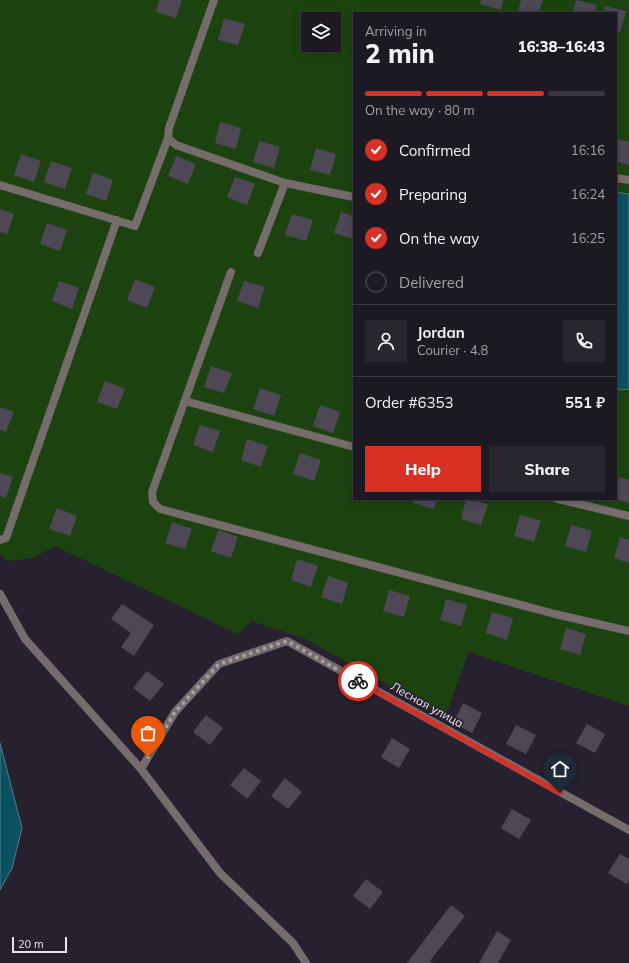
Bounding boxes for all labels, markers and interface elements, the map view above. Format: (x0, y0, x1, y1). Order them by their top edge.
map controls (301, 12, 341, 52)
button: layers (301, 12, 341, 52)
text: Arriving in (365, 23, 427, 39)
text: 2 min (365, 37, 435, 70)
text: 16:38–16:43 (518, 37, 605, 56)
text: On the way · 80 m (365, 102, 475, 118)
icon: check (365, 139, 387, 161)
text: Confirmed (399, 141, 470, 160)
text: 16:16 (571, 142, 605, 158)
icon: check (365, 183, 387, 205)
text: Preparing (399, 185, 467, 204)
text: 16:24 (571, 186, 605, 202)
icon: check (365, 227, 387, 249)
text: On the way (399, 229, 479, 248)
text: 16:25 (571, 230, 605, 246)
text: Delivered (399, 273, 464, 292)
button: person (365, 320, 407, 362)
button: phone (563, 320, 605, 362)
text: Jordan (417, 323, 465, 342)
text: Courier · 4.8 (417, 342, 488, 358)
text: Order #6353 (365, 393, 453, 412)
text: 551 ₽ (565, 393, 605, 412)
button: Help (365, 446, 481, 492)
button: Share (489, 446, 605, 492)
courier (338, 661, 378, 701)
icon: bike (347, 670, 369, 692)
street label: Лесная улица (388, 678, 466, 731)
pin (131, 716, 165, 757)
icon: bag (137, 722, 159, 744)
pin (543, 752, 577, 793)
icon: home (549, 758, 571, 780)
scale bar (12, 935, 67, 954)
text: 20 m (18, 937, 44, 951)

